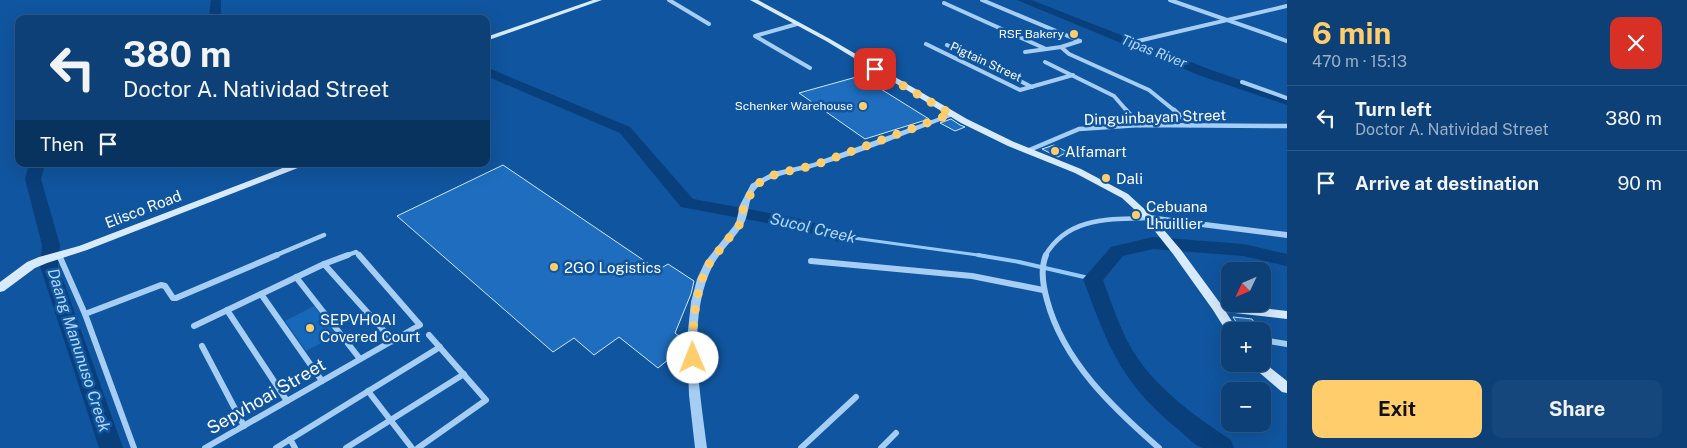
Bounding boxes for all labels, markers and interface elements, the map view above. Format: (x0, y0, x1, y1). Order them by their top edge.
text: 6 min (1312, 15, 1391, 51)
button: close (1610, 17, 1662, 69)
place label: RSF Bakery (999, 27, 1065, 41)
marker: RSF Bakery (1068, 28, 1080, 40)
water label: Tipas River (1119, 31, 1190, 71)
text: 380 m (123, 34, 231, 75)
icon: left (40, 35, 105, 100)
street label: Pigtain Street (948, 39, 1024, 85)
pin (854, 48, 896, 90)
text: 470 m · 15:13 (1312, 52, 1407, 71)
icon: arrive (861, 55, 889, 83)
text: Doctor A. Natividad Street (123, 76, 389, 102)
text: Turn left (1355, 98, 1432, 120)
place label: Schenker Warehouse (735, 99, 853, 113)
marker: Schenker Warehouse (857, 100, 869, 112)
icon: left (1312, 104, 1340, 132)
street label: Dinguinbayan Street (1084, 106, 1227, 128)
text: 380 m (1605, 107, 1662, 129)
text: Doctor A. Natividad Street (1355, 120, 1549, 139)
icon: arrive (94, 130, 122, 158)
text: Then (40, 133, 84, 155)
place label: Alfamart (1065, 143, 1127, 160)
marker: Alfamart (1049, 145, 1061, 157)
icon: arrive (1312, 169, 1340, 197)
place label: Dali (1116, 170, 1143, 187)
marker: Dali (1100, 172, 1112, 184)
text: Arrive at destination (1355, 172, 1539, 194)
text: 90 m (1618, 172, 1662, 194)
street label: Elisco Road (102, 187, 184, 231)
place label: Cebuana Lhuillier (1146, 198, 1208, 232)
water label: Sucol Creek (768, 209, 858, 247)
marker: Cebuana Lhuillier (1130, 209, 1142, 221)
place label: 2GO Logistics (564, 259, 661, 276)
marker: 2GO Logistics (548, 261, 560, 273)
north arrow (1221, 262, 1271, 312)
map controls (1221, 262, 1271, 432)
water label: Daang Manunuso Creek (44, 266, 115, 435)
place label: SEPVHOAI Covered Court (320, 311, 421, 345)
marker: SEPVHOAI Covered Court (304, 322, 316, 334)
button: + (1221, 322, 1271, 372)
position arrow (666, 331, 718, 383)
street label: Sepvhoai Street (203, 353, 329, 439)
button: Exit (1312, 380, 1482, 438)
button: Share (1492, 380, 1662, 438)
button: − (1221, 382, 1271, 432)

